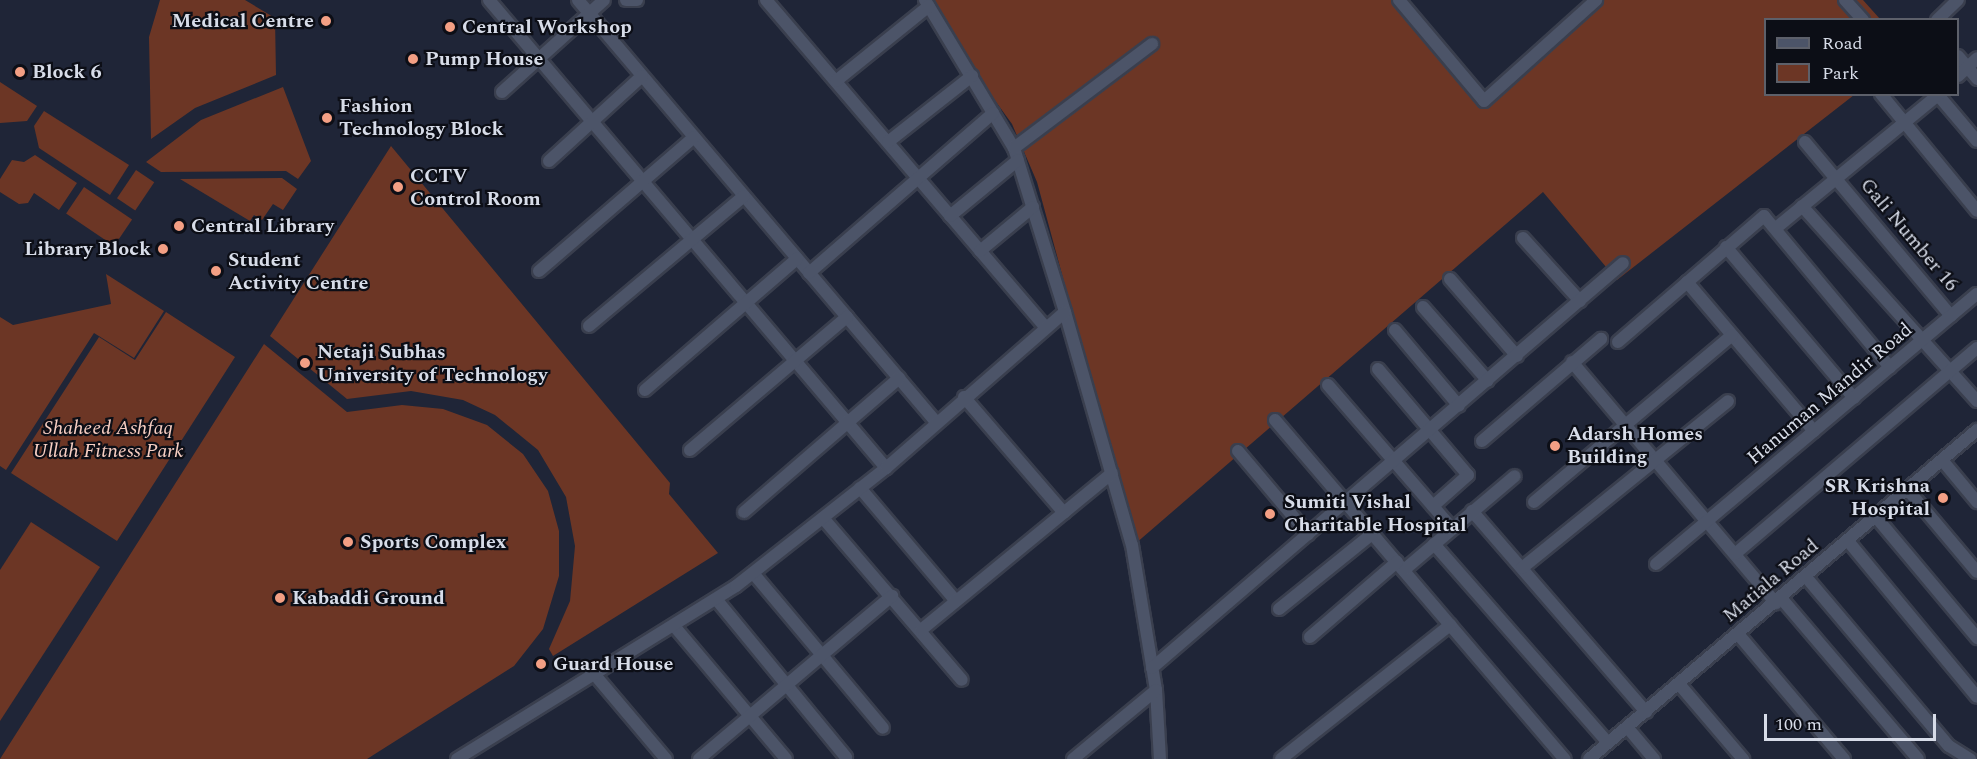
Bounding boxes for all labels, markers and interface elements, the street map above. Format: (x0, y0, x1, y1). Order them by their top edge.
place label: Medical Centre (171, 9, 314, 33)
marker: Medical Centre (319, 14, 333, 28)
place label: Central Workshop (462, 15, 632, 39)
legend (1764, 18, 1959, 96)
marker: Central Workshop (443, 20, 457, 34)
text: Road (1822, 30, 1863, 57)
place label: Pump House (425, 47, 543, 71)
marker: Pump House (406, 52, 420, 66)
place label: Block 6 (32, 60, 102, 84)
text: Park (1822, 60, 1859, 87)
marker: Block 6 (13, 65, 27, 79)
place label: Fashion Technology Block (339, 94, 503, 141)
marker: Fashion Technology Block (320, 111, 334, 125)
place label: CCTV Control Room (410, 164, 541, 211)
street label: Gali Number 16 (1855, 174, 1963, 296)
marker: CCTV Control Room (391, 180, 405, 194)
place label: Central Library (191, 214, 334, 238)
marker: Central Library (172, 219, 186, 233)
place label: Library Block (24, 237, 151, 261)
marker: Library Block (156, 242, 170, 256)
place label: Student Activity Centre (228, 248, 369, 295)
marker: Student Activity Centre (209, 264, 223, 278)
street label: Hanuman Mandir Road (1742, 318, 1918, 470)
place label: Netaji Subhas University of Technology (317, 340, 548, 387)
marker: Netaji Subhas University of Technology (298, 356, 312, 370)
park label: Shaheed Ashfaq Ullah Fitness Park (32, 416, 184, 463)
place label: Adarsh Homes Building (1567, 422, 1703, 469)
marker: Adarsh Homes Building (1548, 439, 1562, 453)
place label: SR Krishna Hospital (1825, 474, 1930, 521)
marker: SR Krishna Hospital (1934, 489, 1952, 507)
place label: Sumiti Vishal Charitable Hospital (1284, 490, 1466, 537)
marker: Sumiti Vishal Charitable Hospital (1261, 505, 1279, 523)
place label: Sports Complex (360, 530, 507, 554)
street label: Matiala Road (1718, 534, 1824, 628)
marker: Sports Complex (341, 535, 355, 549)
place label: Kabaddi Ground (292, 586, 445, 610)
marker: Kabaddi Ground (273, 591, 287, 605)
place label: Guard House (553, 652, 673, 676)
marker: Guard House (534, 657, 548, 671)
scale bar (1767, 702, 1940, 740)
text: 100 m (1775, 711, 1822, 738)

